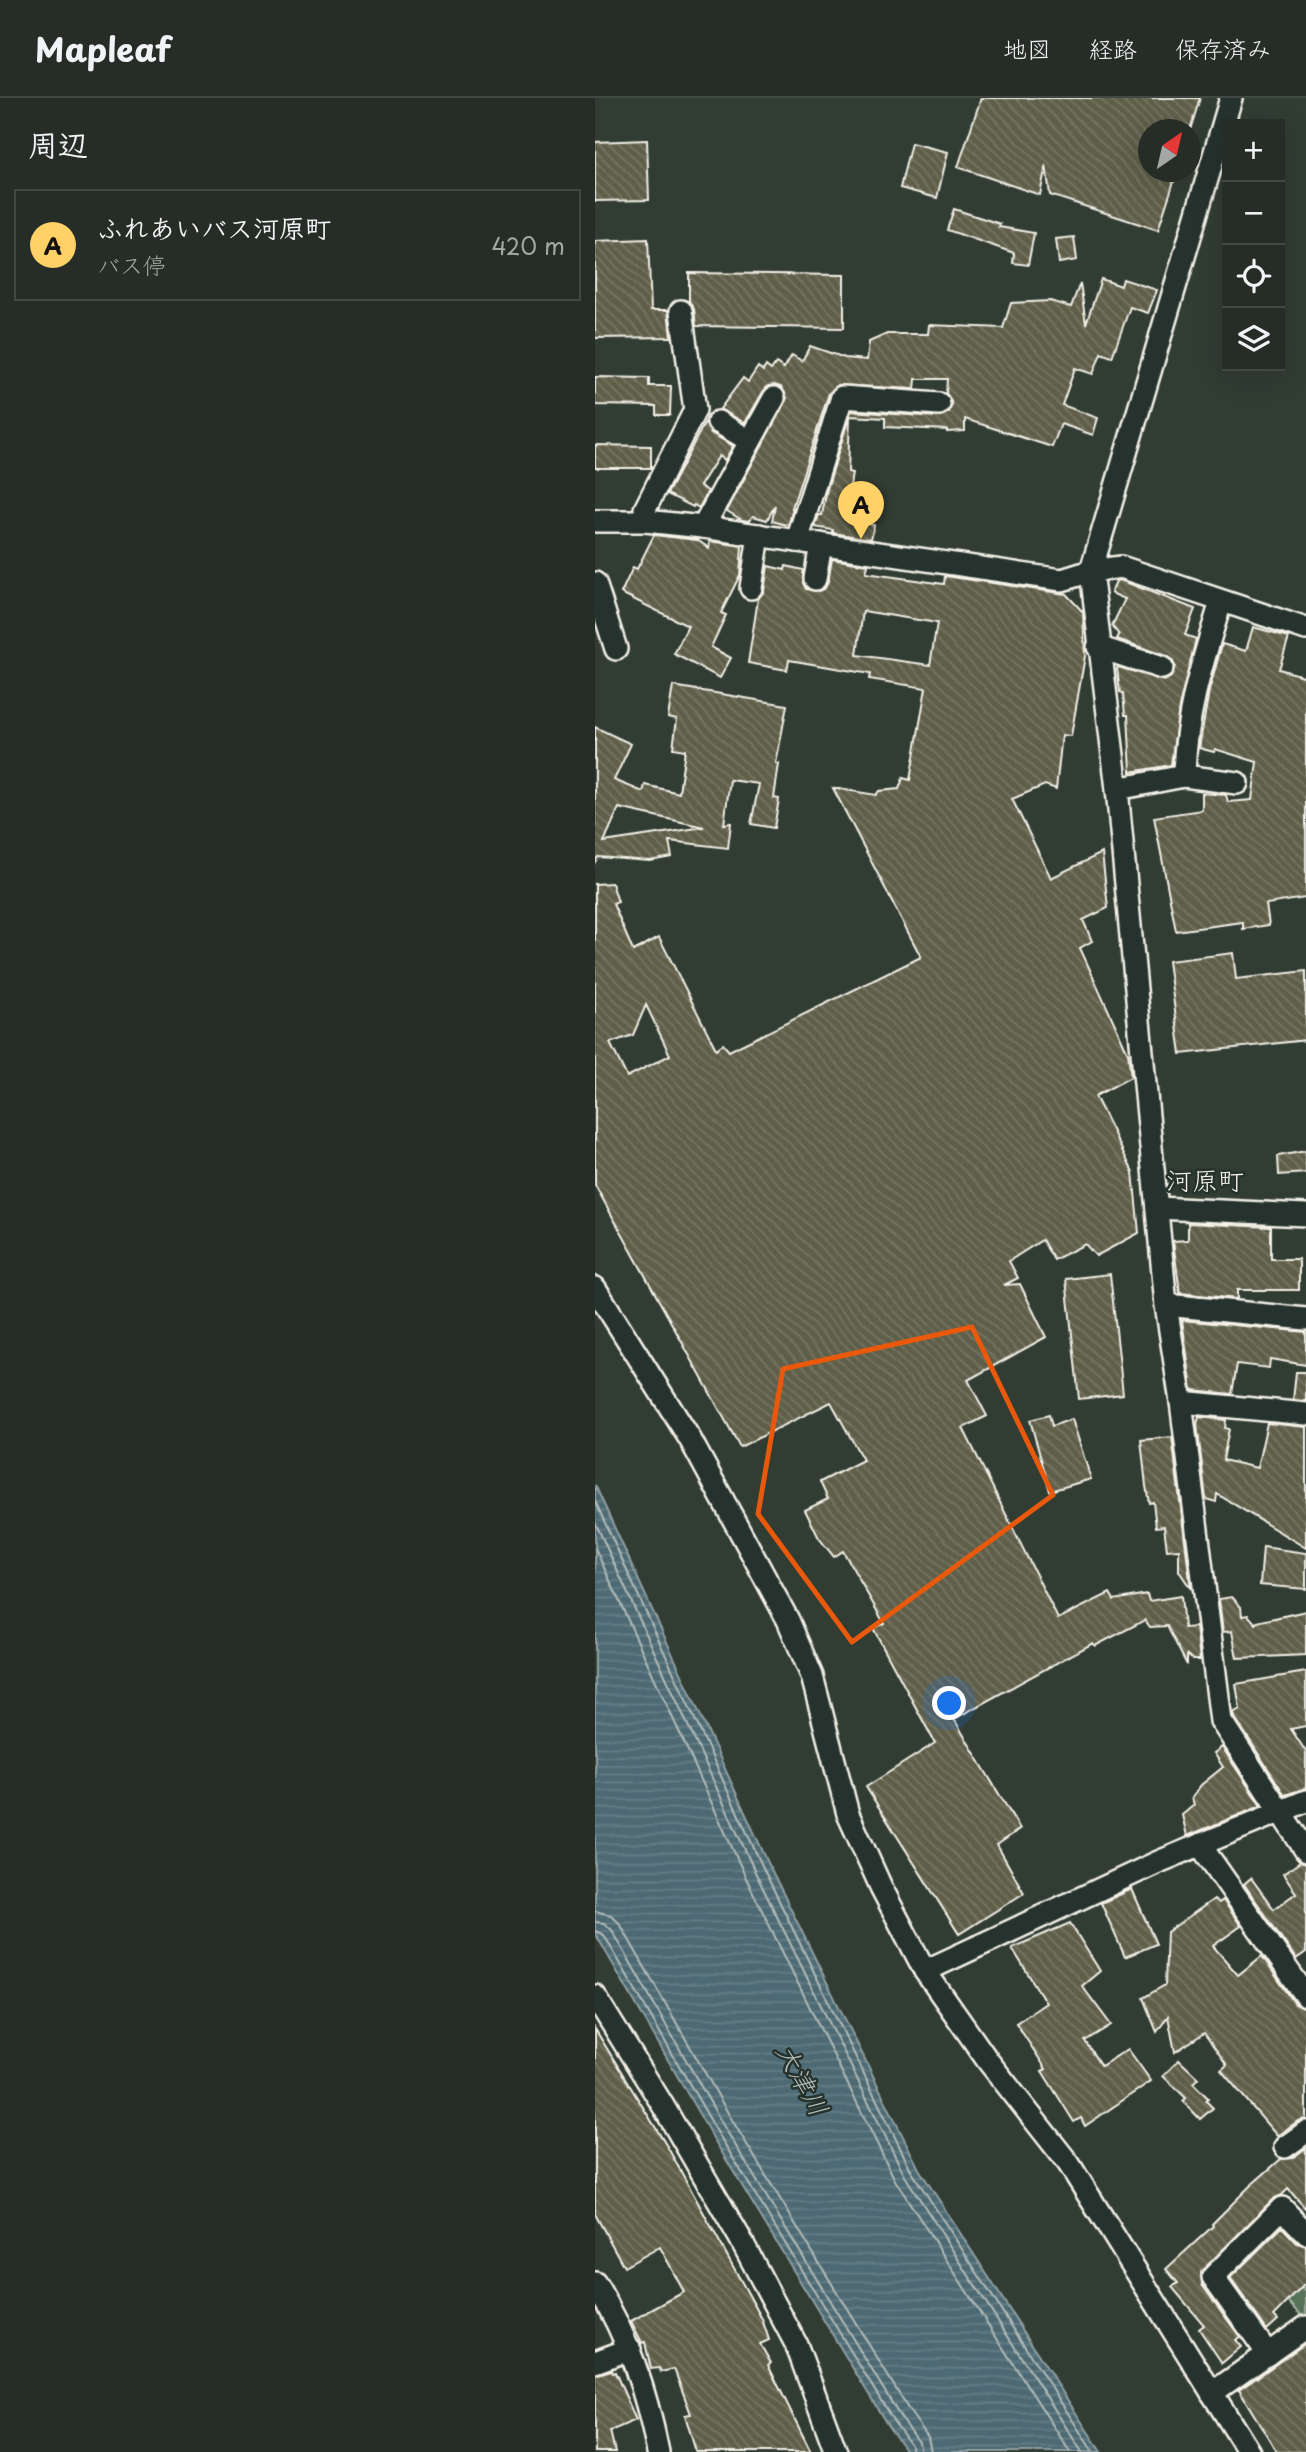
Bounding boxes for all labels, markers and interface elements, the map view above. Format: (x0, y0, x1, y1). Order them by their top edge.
text: Mapleaf (35, 23, 171, 73)
text: 地図 (1003, 30, 1051, 66)
text: 経路 (1089, 30, 1137, 66)
text: 保存済み (1175, 30, 1271, 66)
north arrow (1138, 119, 1201, 182)
map controls (1222, 119, 1285, 371)
button: + (1222, 119, 1285, 182)
text: 周辺 (28, 121, 88, 166)
button: − (1222, 182, 1285, 245)
text: ふれあいバス河原町 (97, 208, 331, 247)
text: A (44, 228, 62, 263)
text: 420 m (491, 228, 565, 263)
button: locate (1222, 245, 1285, 308)
text: バス停 (97, 247, 166, 282)
button: layers (1222, 308, 1285, 371)
pin: A (838, 481, 884, 539)
district label: 河原町 (1166, 1160, 1244, 1199)
your location (932, 1686, 966, 1720)
water label: 大津川 (767, 2036, 839, 2123)

